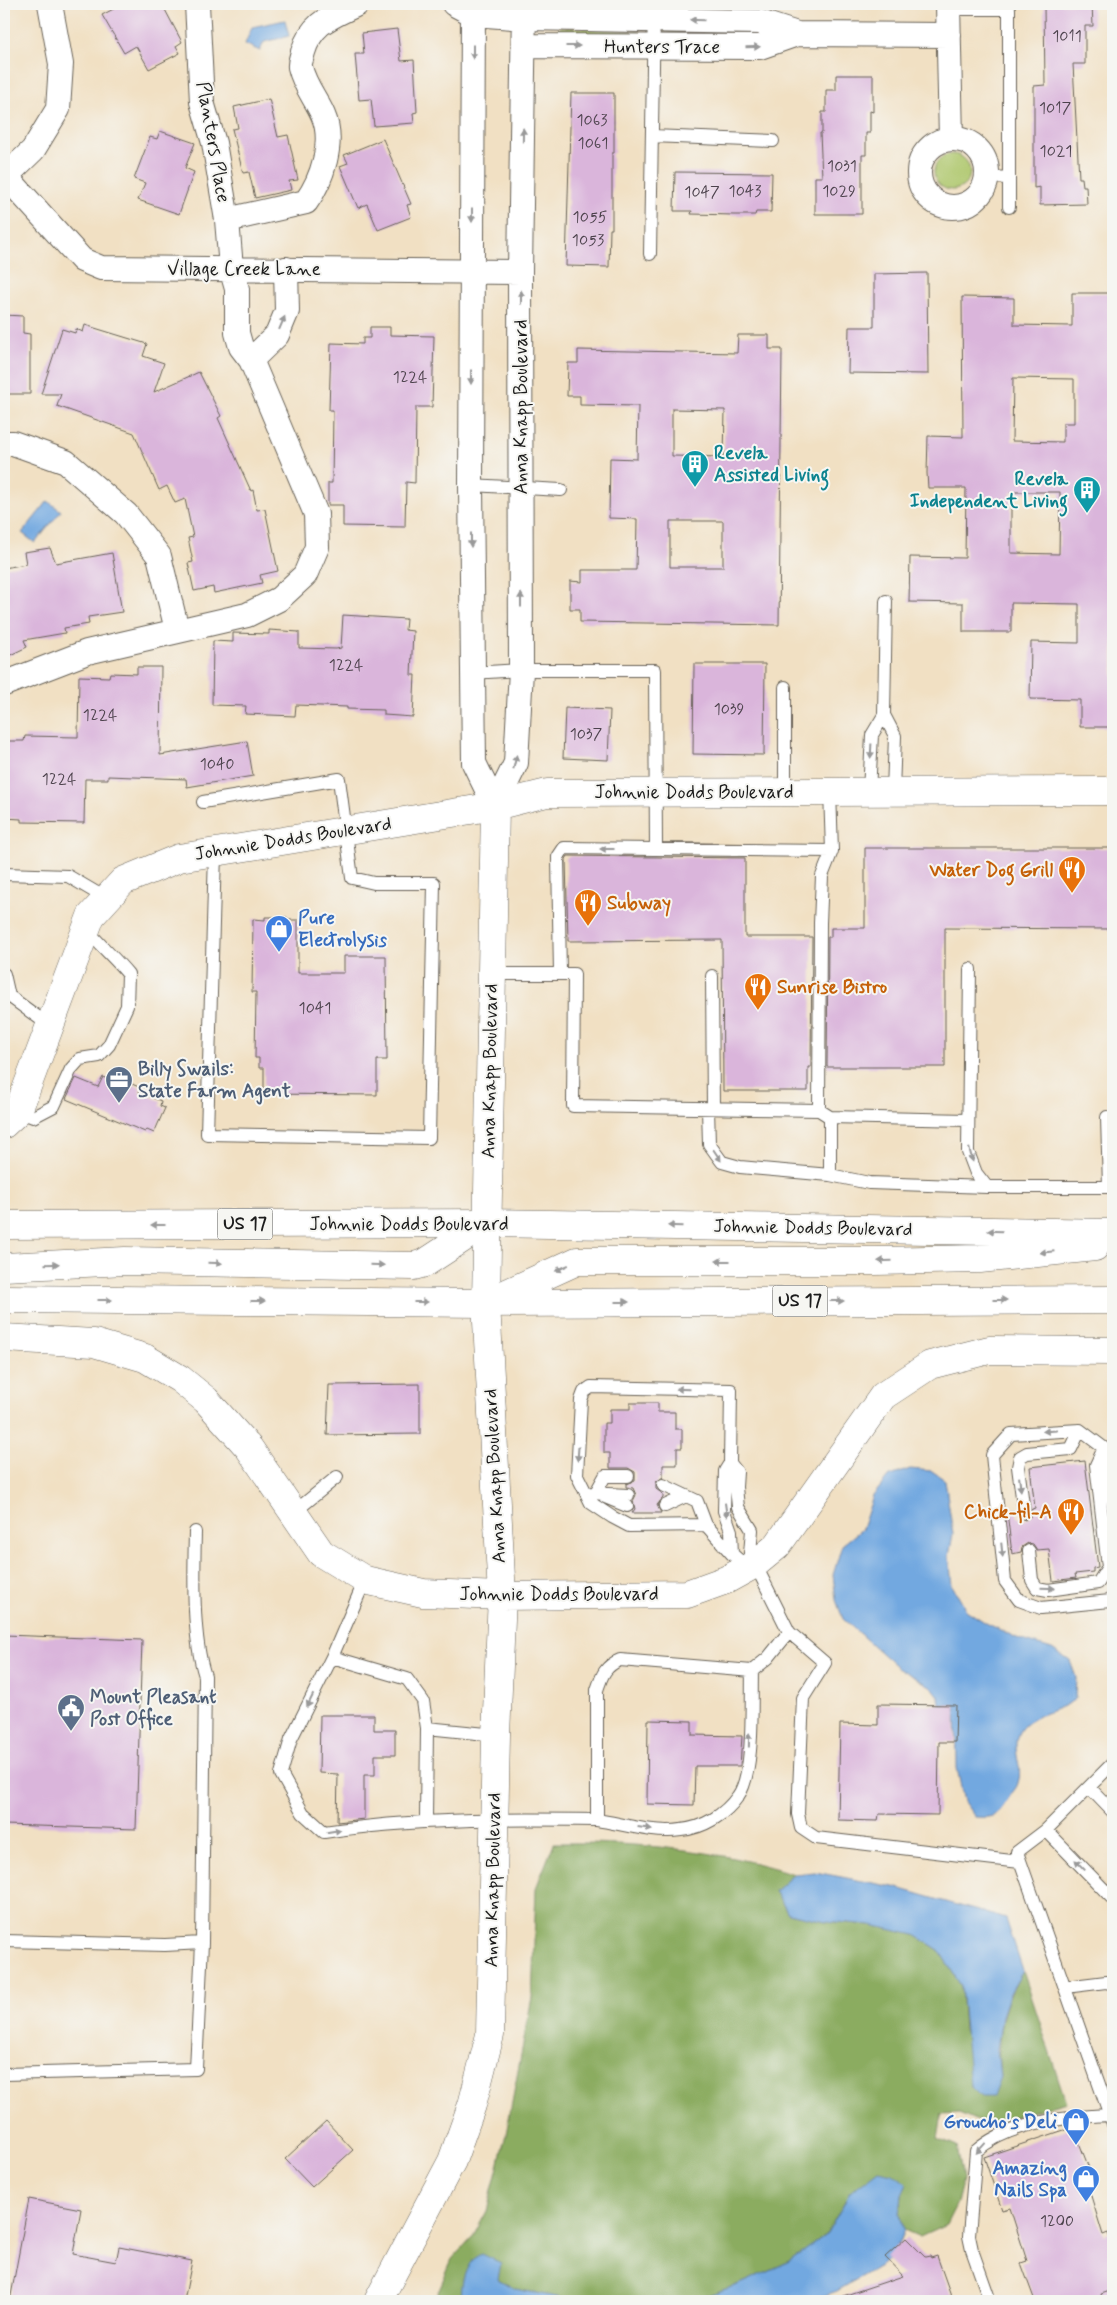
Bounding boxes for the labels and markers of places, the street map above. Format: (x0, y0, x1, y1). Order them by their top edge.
place label: Revela Assisted Living (714, 441, 829, 491)
building icon: Revela Assisted Living (680, 449, 710, 488)
place label: Revela Independent Living (910, 467, 1069, 517)
building icon: Revela Independent Living (1072, 475, 1102, 514)
restaurant icon: Water Dog Grill (1057, 855, 1087, 894)
place label: Water Dog Grill (928, 858, 1053, 886)
restaurant icon: Subway (573, 888, 603, 927)
place label: Subway (607, 891, 671, 917)
place label: Pure Electrolysis (298, 906, 387, 953)
shop icon: Pure Electrolysis (264, 914, 294, 953)
restaurant icon: Sunrise Bistro (743, 972, 773, 1011)
place label: Sunrise Bistro (777, 975, 887, 1000)
place label: Billy Swails: State Farm Agent (138, 1057, 291, 1105)
office icon: Billy Swails: State Farm Agent (104, 1065, 134, 1104)
restaurant icon: Chick-fil-A (1056, 1497, 1086, 1536)
place label: Chick-fil-A (964, 1500, 1052, 1525)
place label: Mount Pleasant Post Office (90, 1685, 216, 1732)
public building icon: Mount Pleasant Post Office (56, 1693, 86, 1732)
shop icon: Groucho's Deli (1061, 2107, 1091, 2146)
place label: Groucho's Deli (944, 2110, 1057, 2135)
place label: Amazing Nails Spa (992, 2156, 1067, 2203)
shop icon: Amazing Nails Spa (1071, 2164, 1101, 2203)

